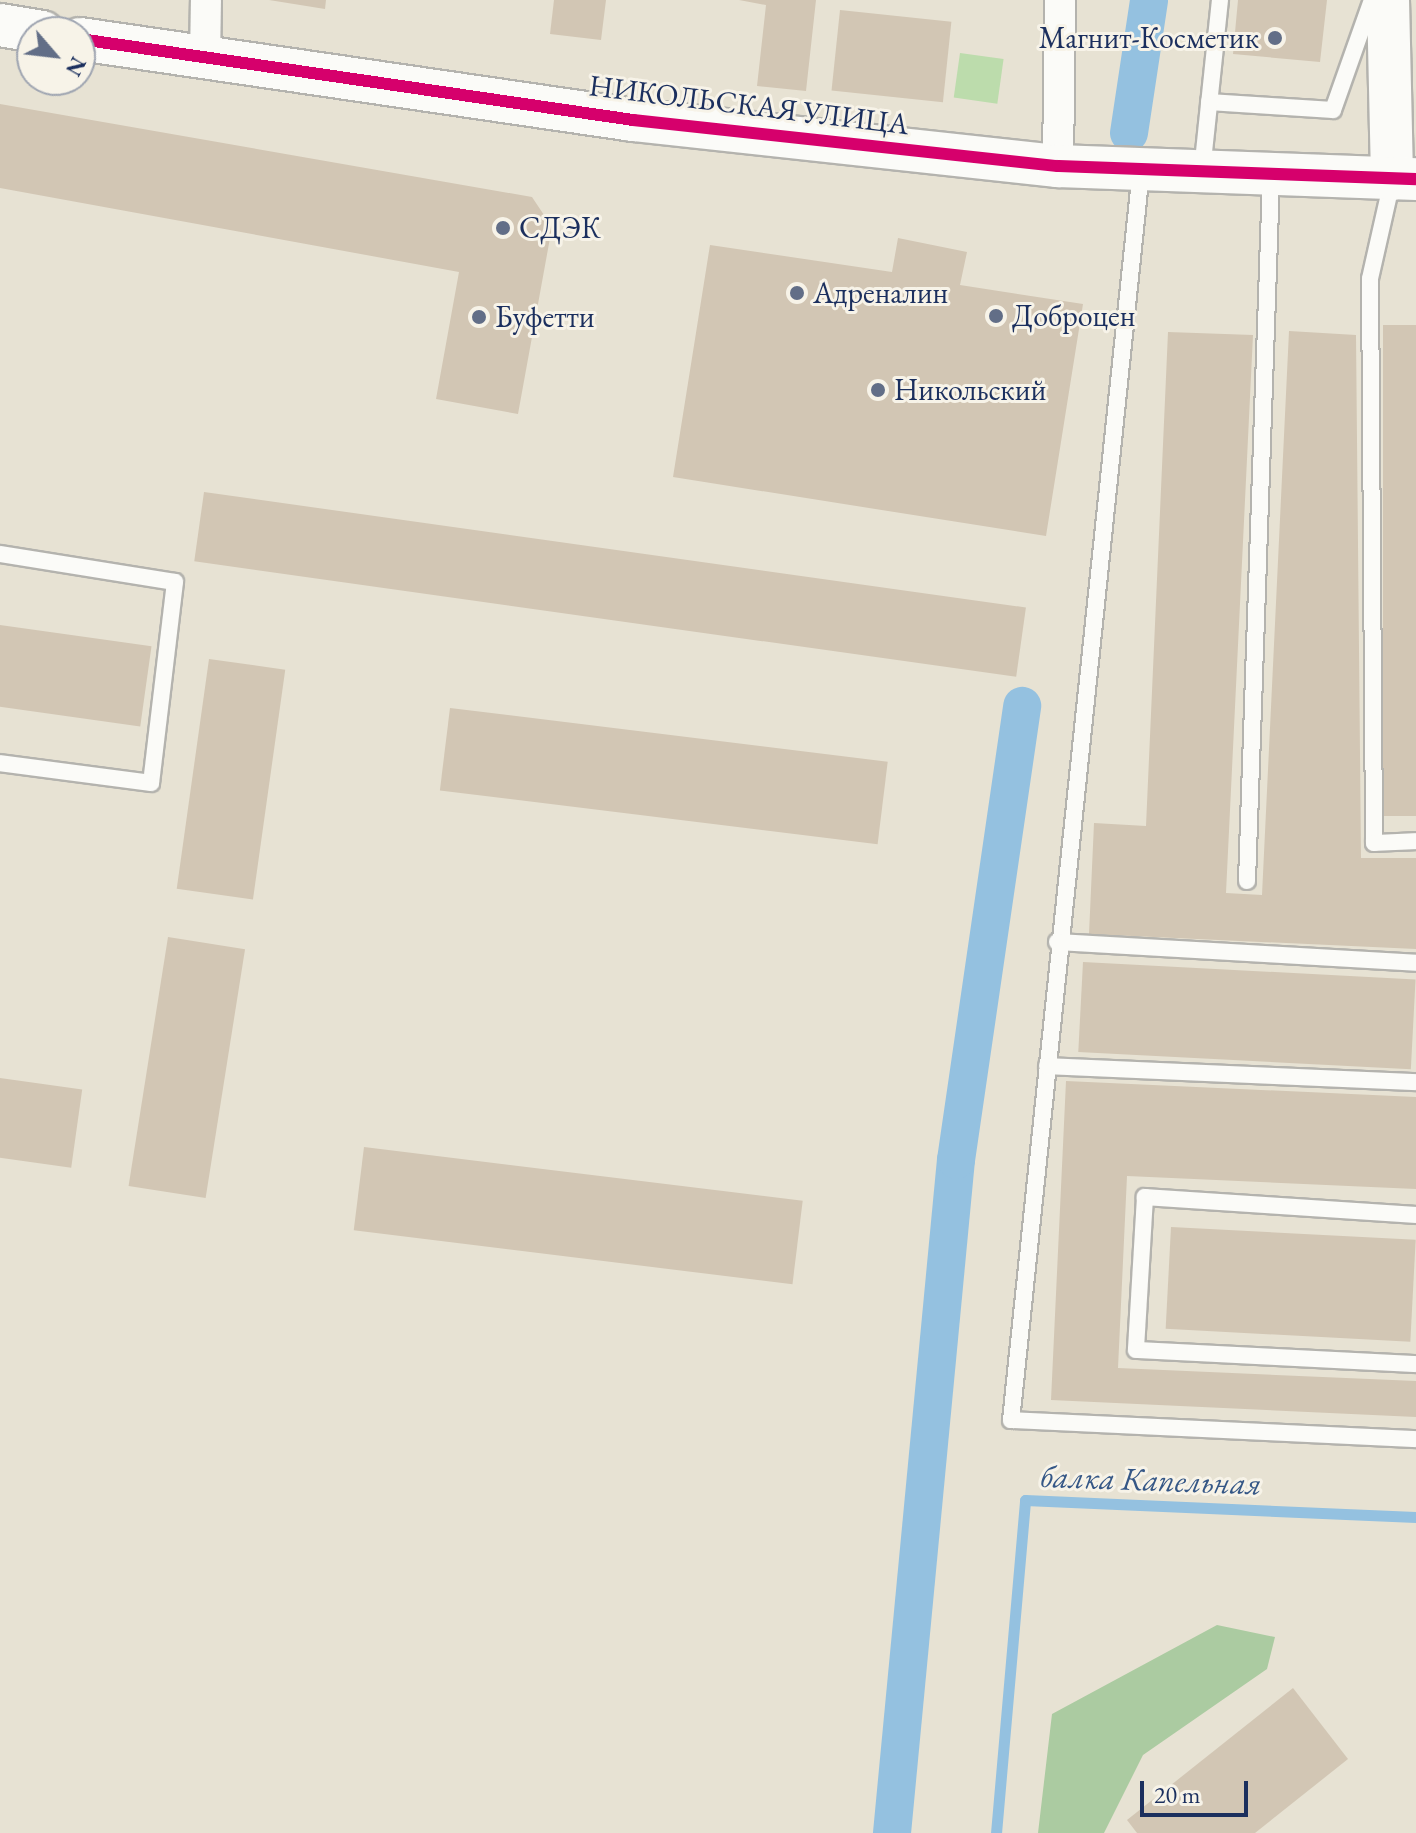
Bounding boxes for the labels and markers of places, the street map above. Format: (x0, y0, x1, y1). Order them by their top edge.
place label: Магнит-Косметик (1039, 20, 1259, 56)
marker: Магнит-Косметик (1266, 29, 1284, 47)
place label: СДЭК (519, 210, 601, 246)
marker: СДЭК (494, 219, 512, 237)
place label: Адреналин (813, 275, 948, 311)
marker: Адреналин (788, 284, 806, 302)
place label: Доброцен (1012, 298, 1135, 334)
place label: Буфетти (495, 299, 595, 335)
marker: Доброцен (987, 307, 1005, 325)
marker: Буфетти (470, 308, 488, 326)
place label: Никольский (894, 372, 1046, 408)
marker: Никольский (869, 381, 887, 399)

